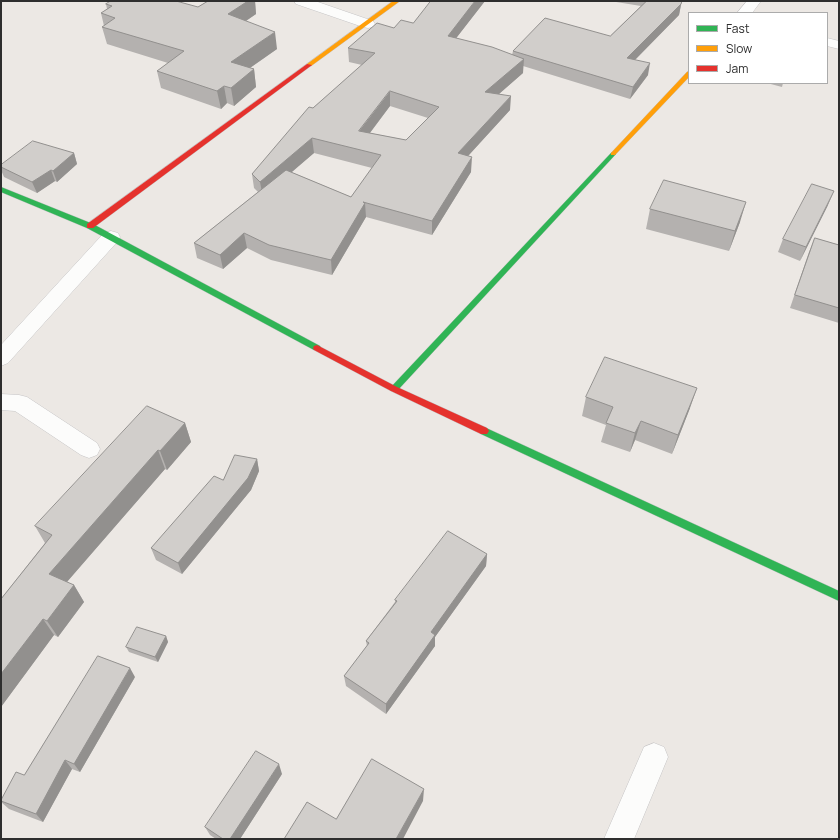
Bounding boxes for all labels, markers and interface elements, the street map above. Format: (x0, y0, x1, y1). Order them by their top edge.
legend (688, 12, 828, 84)
text: Fast (726, 20, 750, 37)
text: Slow (726, 40, 752, 57)
text: Jam (726, 60, 748, 77)

